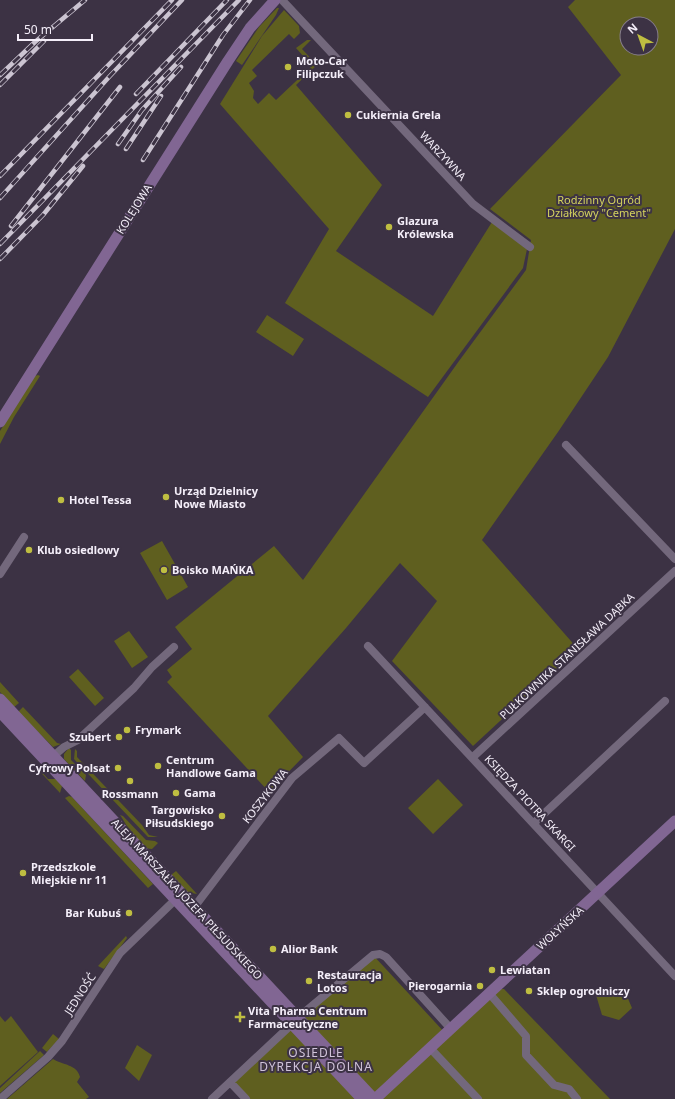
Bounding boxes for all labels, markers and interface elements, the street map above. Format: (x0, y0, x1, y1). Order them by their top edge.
scale bar (18, 16, 92, 42)
north arrow (619, 16, 659, 56)
text: N (624, 19, 640, 37)
text: 50 m (24, 21, 52, 38)
place label: Moto-Car Filipczuk (296, 53, 347, 81)
marker: Moto-Car Filipczuk (283, 62, 293, 72)
place label: Cukiernia Grela (356, 107, 441, 122)
marker: Cukiernia Grela (343, 110, 353, 120)
street label: WARZYWNA (417, 128, 471, 184)
street label: KOLEJOWA (112, 180, 155, 236)
park label: Rodzinny Ogród Działkowy "Cement" (547, 192, 651, 220)
place label: Glazura Królewska (397, 213, 454, 241)
marker: Glazura Królewska (384, 222, 394, 232)
place label: Urząd Dzielnicy Nowe Miasto (174, 483, 259, 511)
place label: Hotel Tessa (69, 492, 132, 507)
marker: Urząd Dzielnicy Nowe Miasto (161, 492, 171, 502)
marker: Hotel Tessa (56, 495, 66, 505)
place label: Klub osiedlowy (37, 542, 120, 557)
marker: Klub osiedlowy (24, 545, 34, 555)
place label: Boisko MAŃKA (172, 562, 254, 577)
marker: Boisko MAŃKA (159, 565, 169, 575)
street label: PUŁKOWNIKA STANISŁAWA DĄBKA (496, 588, 638, 722)
place label: Frymark (135, 722, 181, 737)
marker: Frymark (122, 725, 132, 735)
place label: Szubert (69, 729, 111, 744)
marker: Szubert (114, 732, 124, 742)
street label: KSIĘDZA PIOTRA SKARGI (482, 751, 579, 854)
place label: Centrum Handlowe Gama (166, 752, 256, 780)
place label: Cyfrowy Polsat (29, 760, 110, 775)
marker: Centrum Handlowe Gama (153, 761, 163, 771)
marker: Cyfrowy Polsat (113, 763, 123, 773)
street label: KOSZYKOWA (238, 764, 291, 826)
marker: Rossmann (125, 776, 135, 786)
place label: Gama (184, 785, 216, 800)
place label: Rossmann (102, 786, 158, 801)
marker: Gama (171, 788, 181, 798)
place label: Targowisko Piłsudskiego (145, 802, 214, 830)
marker: Targowisko Piłsudskiego (217, 811, 227, 821)
street label: ALEJA MARSZAŁKA JÓZEFA PIŁSUDSKIEGO (109, 815, 266, 982)
place label: Przedszkole Miejskie nr 11 (31, 859, 107, 887)
marker: Przedszkole Miejskie nr 11 (18, 868, 28, 878)
street label: WOŁYŃSKA (533, 902, 587, 953)
place label: Bar Kubuś (65, 905, 121, 920)
marker: Bar Kubuś (124, 908, 134, 918)
place label: Alior Bank (281, 941, 338, 956)
marker: Alior Bank (268, 944, 278, 954)
place label: Lewiatan (500, 962, 550, 977)
marker: Lewiatan (487, 965, 497, 975)
place label: Restauracja Lotos (317, 967, 382, 995)
street label: JEDNOŚĆ (60, 970, 99, 1018)
marker: Restauracja Lotos (304, 976, 314, 986)
place label: Pierogarnia (408, 978, 472, 993)
marker: Pierogarnia (475, 981, 485, 991)
place label: Sklep ogrodniczy (537, 983, 630, 998)
marker: Sklep ogrodniczy (524, 986, 534, 996)
place label: Vita Pharma Centrum Farmaceutyczne (248, 1003, 367, 1031)
marker: Vita Pharma Centrum Farmaceutyczne (235, 1012, 245, 1022)
district label: OSIEDLE DYREKCJA DOLNA (259, 1044, 373, 1075)

